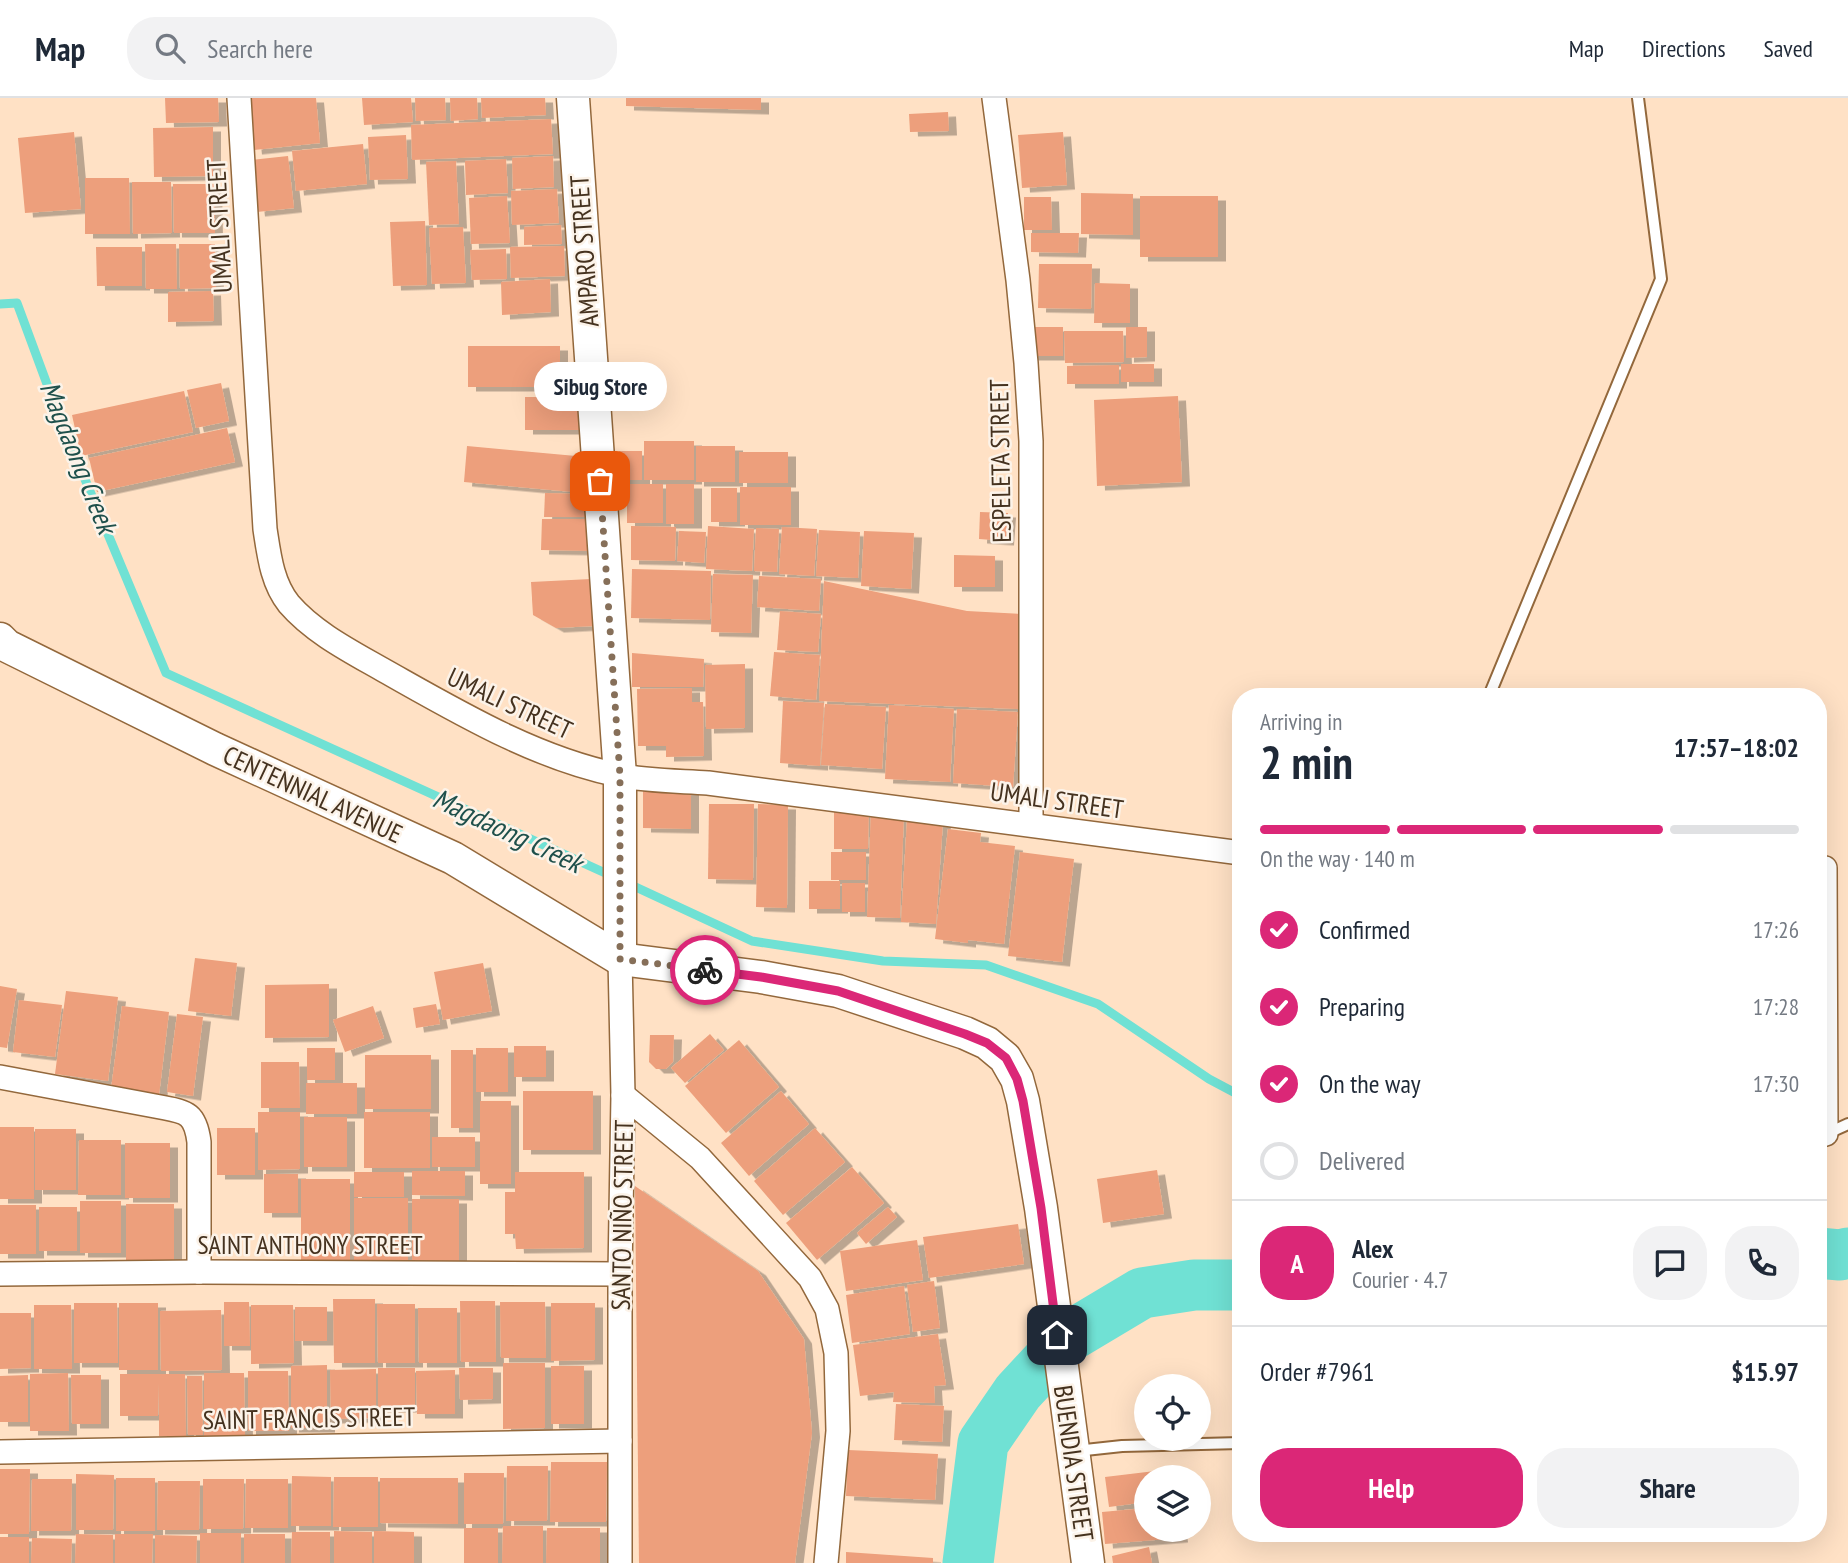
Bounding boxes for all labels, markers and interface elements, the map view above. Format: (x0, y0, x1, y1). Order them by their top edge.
search box (127, 17, 617, 80)
text: Map (35, 27, 85, 70)
icon: search (151, 29, 189, 67)
text: Search here (207, 32, 313, 65)
text: Map (1569, 33, 1604, 64)
text: Directions (1642, 33, 1726, 64)
text: Saved (1764, 33, 1813, 64)
street label: UMALI STREET (199, 158, 239, 294)
street label: AMPARO STREET (562, 174, 606, 328)
callout: Sibug Store (534, 362, 666, 411)
text: Sibug Store (553, 372, 648, 401)
water label: Magdaong Creek (32, 376, 127, 541)
street label: ESPELETA STREET (982, 379, 1018, 543)
pin (570, 451, 630, 511)
icon: bag (581, 462, 619, 500)
street label: UMALI STREET (442, 660, 578, 746)
text: Arriving in (1260, 707, 1342, 736)
text: 17:57–18:02 (1674, 731, 1799, 764)
text: 2 min (1260, 732, 1353, 792)
street label: CENTENNIAL AVENUE (218, 738, 408, 850)
street label: UMALI STREET (988, 774, 1126, 826)
water label: Magdaong Creek (427, 779, 592, 882)
text: On the way · 140 m (1260, 844, 1415, 873)
icon: check (1260, 911, 1298, 949)
text: Confirmed (1319, 913, 1410, 946)
text: 17:26 (1753, 915, 1799, 944)
courier (670, 935, 740, 1005)
icon: bike (686, 951, 724, 989)
icon: check (1260, 988, 1298, 1026)
text: Preparing (1319, 990, 1405, 1023)
text: 17:28 (1753, 992, 1799, 1021)
icon: check (1260, 1065, 1298, 1103)
text: On the way (1319, 1067, 1421, 1100)
text: 17:30 (1753, 1069, 1799, 1098)
street label: SANTO NIÑO STREET (604, 1119, 640, 1311)
text: Delivered (1319, 1144, 1405, 1177)
button: chat (1633, 1226, 1707, 1300)
button: phone (1725, 1226, 1799, 1300)
street label: SAINT ANTHONY STREET (197, 1228, 423, 1261)
text: Alex (1352, 1232, 1393, 1265)
text: A (1290, 1247, 1304, 1280)
text: Courier · 4.7 (1352, 1265, 1448, 1294)
pin (1027, 1305, 1087, 1365)
icon: home (1038, 1316, 1076, 1354)
text: Order #7961 (1260, 1355, 1375, 1388)
text: $15.97 (1731, 1355, 1799, 1388)
map controls (1134, 1374, 1211, 1542)
button: locate (1134, 1374, 1211, 1451)
street label: BUENDIA STREET (1047, 1383, 1101, 1543)
street label: SAINT FRANCIS STREET (203, 1400, 416, 1436)
button: Help (1260, 1448, 1523, 1528)
button: Share (1537, 1448, 1799, 1528)
button: layers (1134, 1465, 1211, 1542)

